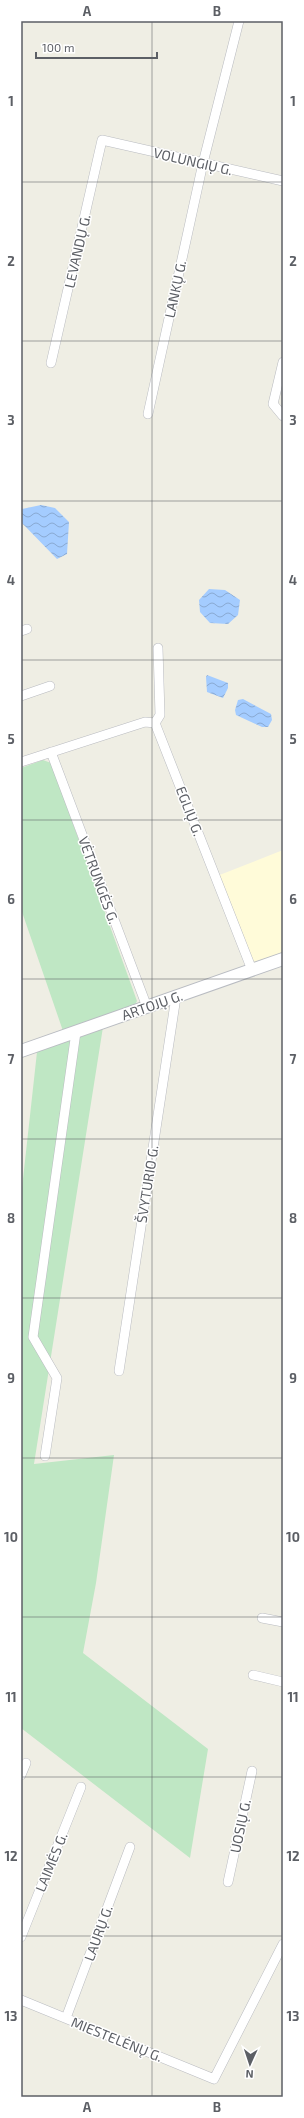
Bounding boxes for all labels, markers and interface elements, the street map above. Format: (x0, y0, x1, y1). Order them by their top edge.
text: A (83, 3, 92, 19)
text: B (213, 3, 221, 19)
scale bar (36, 34, 157, 60)
text: 100 m (42, 40, 74, 54)
text: 1 (8, 93, 14, 109)
text: 1 (290, 93, 296, 109)
street label: VOLUNGIŲ G. (152, 144, 234, 178)
street label: LEVANDŲ G. (60, 212, 94, 290)
text: 2 (7, 253, 15, 269)
text: 2 (289, 253, 297, 269)
street label: LANKŲ G. (161, 259, 189, 319)
text: 3 (7, 412, 15, 428)
text: 3 (289, 412, 297, 428)
text: 4 (7, 572, 15, 588)
text: 4 (289, 572, 297, 588)
text: 5 (7, 731, 15, 747)
text: 5 (289, 731, 297, 747)
street label: EGLIŲ G. (173, 784, 207, 838)
street label: VĖTRUNGĖS G. (75, 834, 123, 926)
text: 6 (7, 891, 15, 907)
text: 6 (289, 891, 297, 907)
street label: ARTOJŲ G. (119, 987, 185, 1023)
text: 7 (8, 1051, 15, 1067)
text: 7 (290, 1051, 297, 1067)
street label: ŠVYTURIO G. (132, 1144, 162, 1224)
text: 8 (7, 1210, 15, 1226)
text: 8 (289, 1210, 297, 1226)
text: 9 (7, 1370, 15, 1386)
text: 9 (289, 1370, 297, 1386)
text: 10 (4, 1529, 18, 1545)
text: 10 (286, 1529, 300, 1545)
text: 11 (5, 1689, 17, 1705)
text: 11 (287, 1689, 299, 1705)
street label: UOSIŲ G. (226, 1798, 254, 1854)
street label: LAIMĖS G. (31, 1830, 71, 1894)
text: 12 (4, 1848, 18, 1864)
text: 12 (286, 1848, 300, 1864)
street label: LAURŲ G. (80, 1903, 116, 1963)
text: 13 (5, 2008, 18, 2024)
text: 13 (287, 2008, 300, 2024)
street label: MIESTELĖNŲ G. (69, 2013, 165, 2065)
north arrow (230, 2044, 270, 2084)
text: N (245, 2068, 254, 2081)
text: A (83, 2099, 92, 2115)
text: B (213, 2099, 221, 2115)

